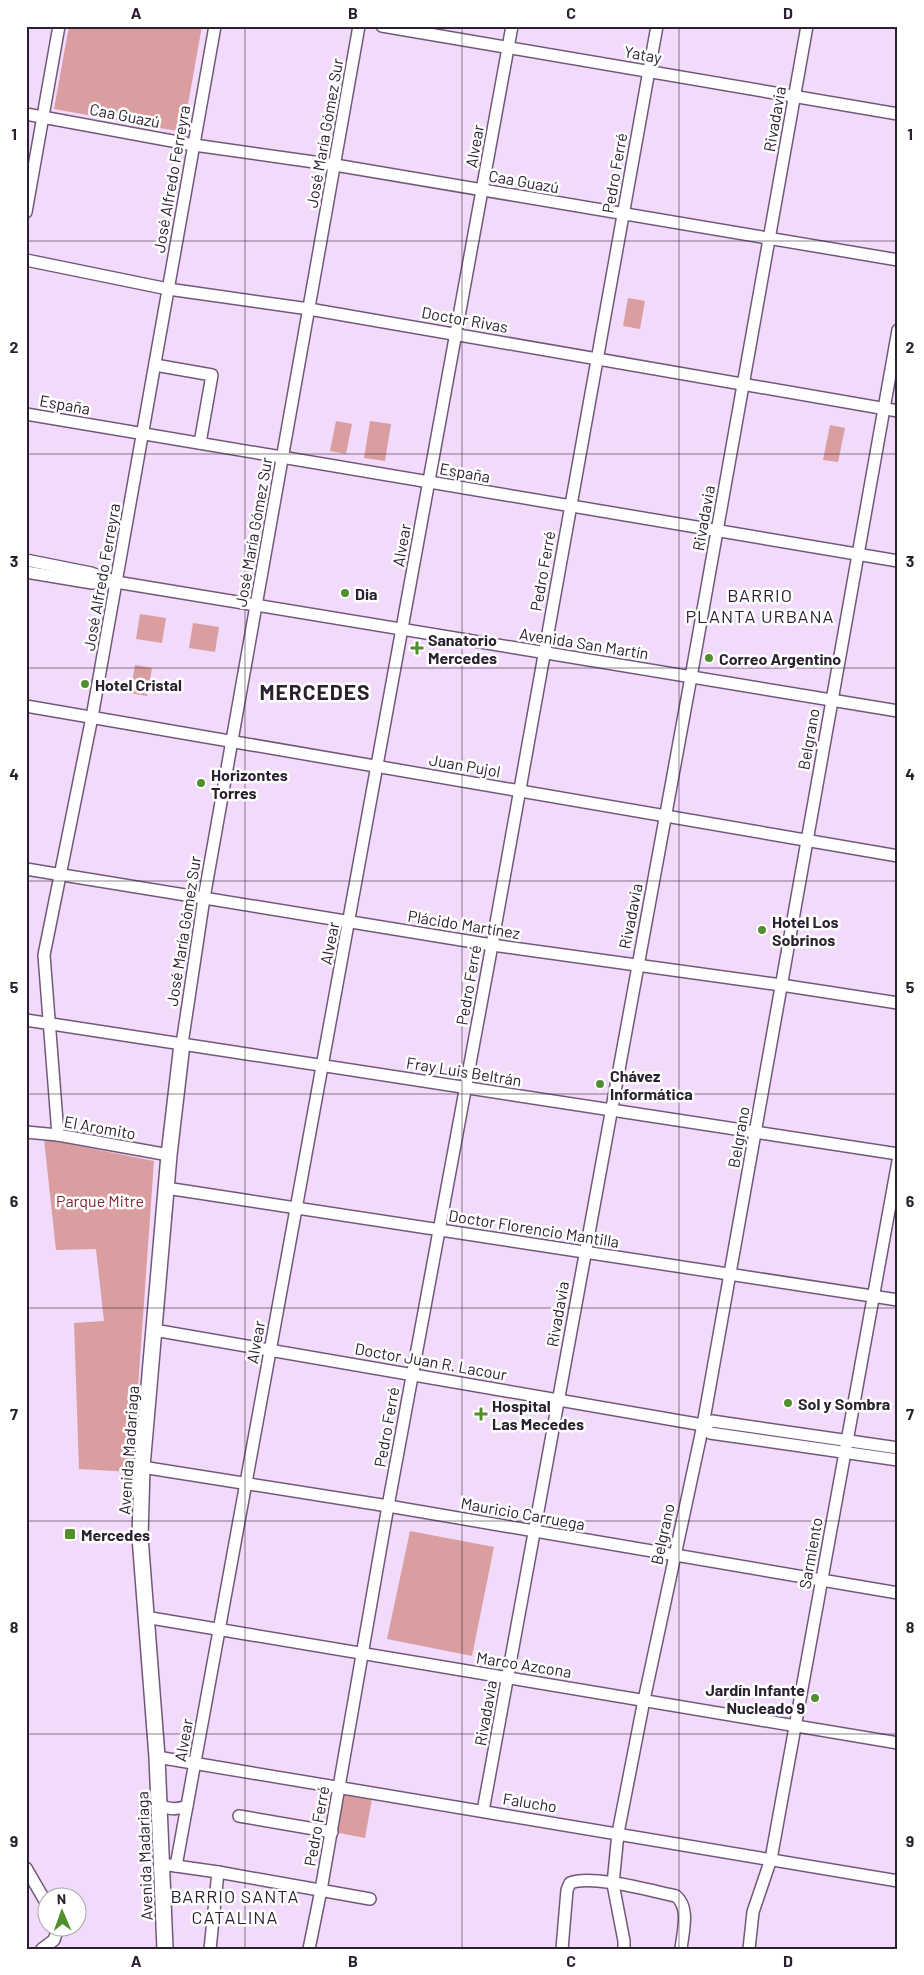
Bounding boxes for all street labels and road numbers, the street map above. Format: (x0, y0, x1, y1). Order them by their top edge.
street label: Yatay (623, 41, 664, 67)
street label: José María Gómez Sur (301, 57, 347, 209)
street label: Rivadavia (759, 85, 789, 153)
street label: Caa Guazú (88, 99, 162, 131)
street label: José Alfredo Ferreyra (149, 104, 193, 254)
street label: Alvear (461, 123, 487, 169)
street label: Pedro Ferré (598, 131, 630, 215)
street label: Caa Guazú (487, 165, 561, 197)
street label: Doctor Rivas (420, 302, 510, 336)
street label: España (38, 390, 92, 418)
street label: José María Gómez Sur (230, 456, 276, 608)
street label: España (438, 458, 492, 486)
street label: Rivadavia (688, 484, 718, 552)
street label: José Alfredo Ferreyra (79, 502, 123, 652)
street label: Alvear (388, 522, 414, 568)
street label: Pedro Ferré (526, 529, 558, 613)
street label: Avenida San Martín (518, 623, 650, 663)
street label: Belgrano (793, 707, 823, 771)
street label: Juan Pujol (428, 749, 502, 781)
street label: José María Gómez Sur (162, 854, 204, 1007)
street label: Rivadavia (614, 882, 646, 950)
street label: Plácido Martínez (407, 906, 521, 942)
street label: Alvear (316, 920, 342, 966)
street label: Pedro Ferré (452, 943, 484, 1027)
street label: Fray Luis Beltrán (405, 1052, 523, 1090)
street label: Belgrano (723, 1105, 753, 1169)
street label: El Aromito (63, 1111, 137, 1143)
street label: Doctor Florencio Mantilla (447, 1205, 621, 1251)
street label: Rivadavia (542, 1280, 572, 1348)
street label: Alvear (242, 1319, 268, 1365)
street label: Doctor Juan R. Lacour (353, 1338, 509, 1384)
street label: Avenida Madariaga (114, 1385, 142, 1515)
street label: Pedro Ferré (370, 1385, 402, 1469)
street label: Mauricio Carruega (459, 1493, 587, 1533)
street label: Belgrano (646, 1502, 678, 1566)
street label: Sarmiento (794, 1516, 826, 1590)
street label: Marco Azcona (475, 1647, 573, 1681)
street label: Rivadavia (470, 1679, 500, 1747)
street label: Alvear (170, 1717, 196, 1763)
street label: Pedro Ferré (300, 1784, 332, 1868)
street label: Falucho (502, 1788, 558, 1816)
street label: Avenida Madariaga (132, 1791, 156, 1921)

